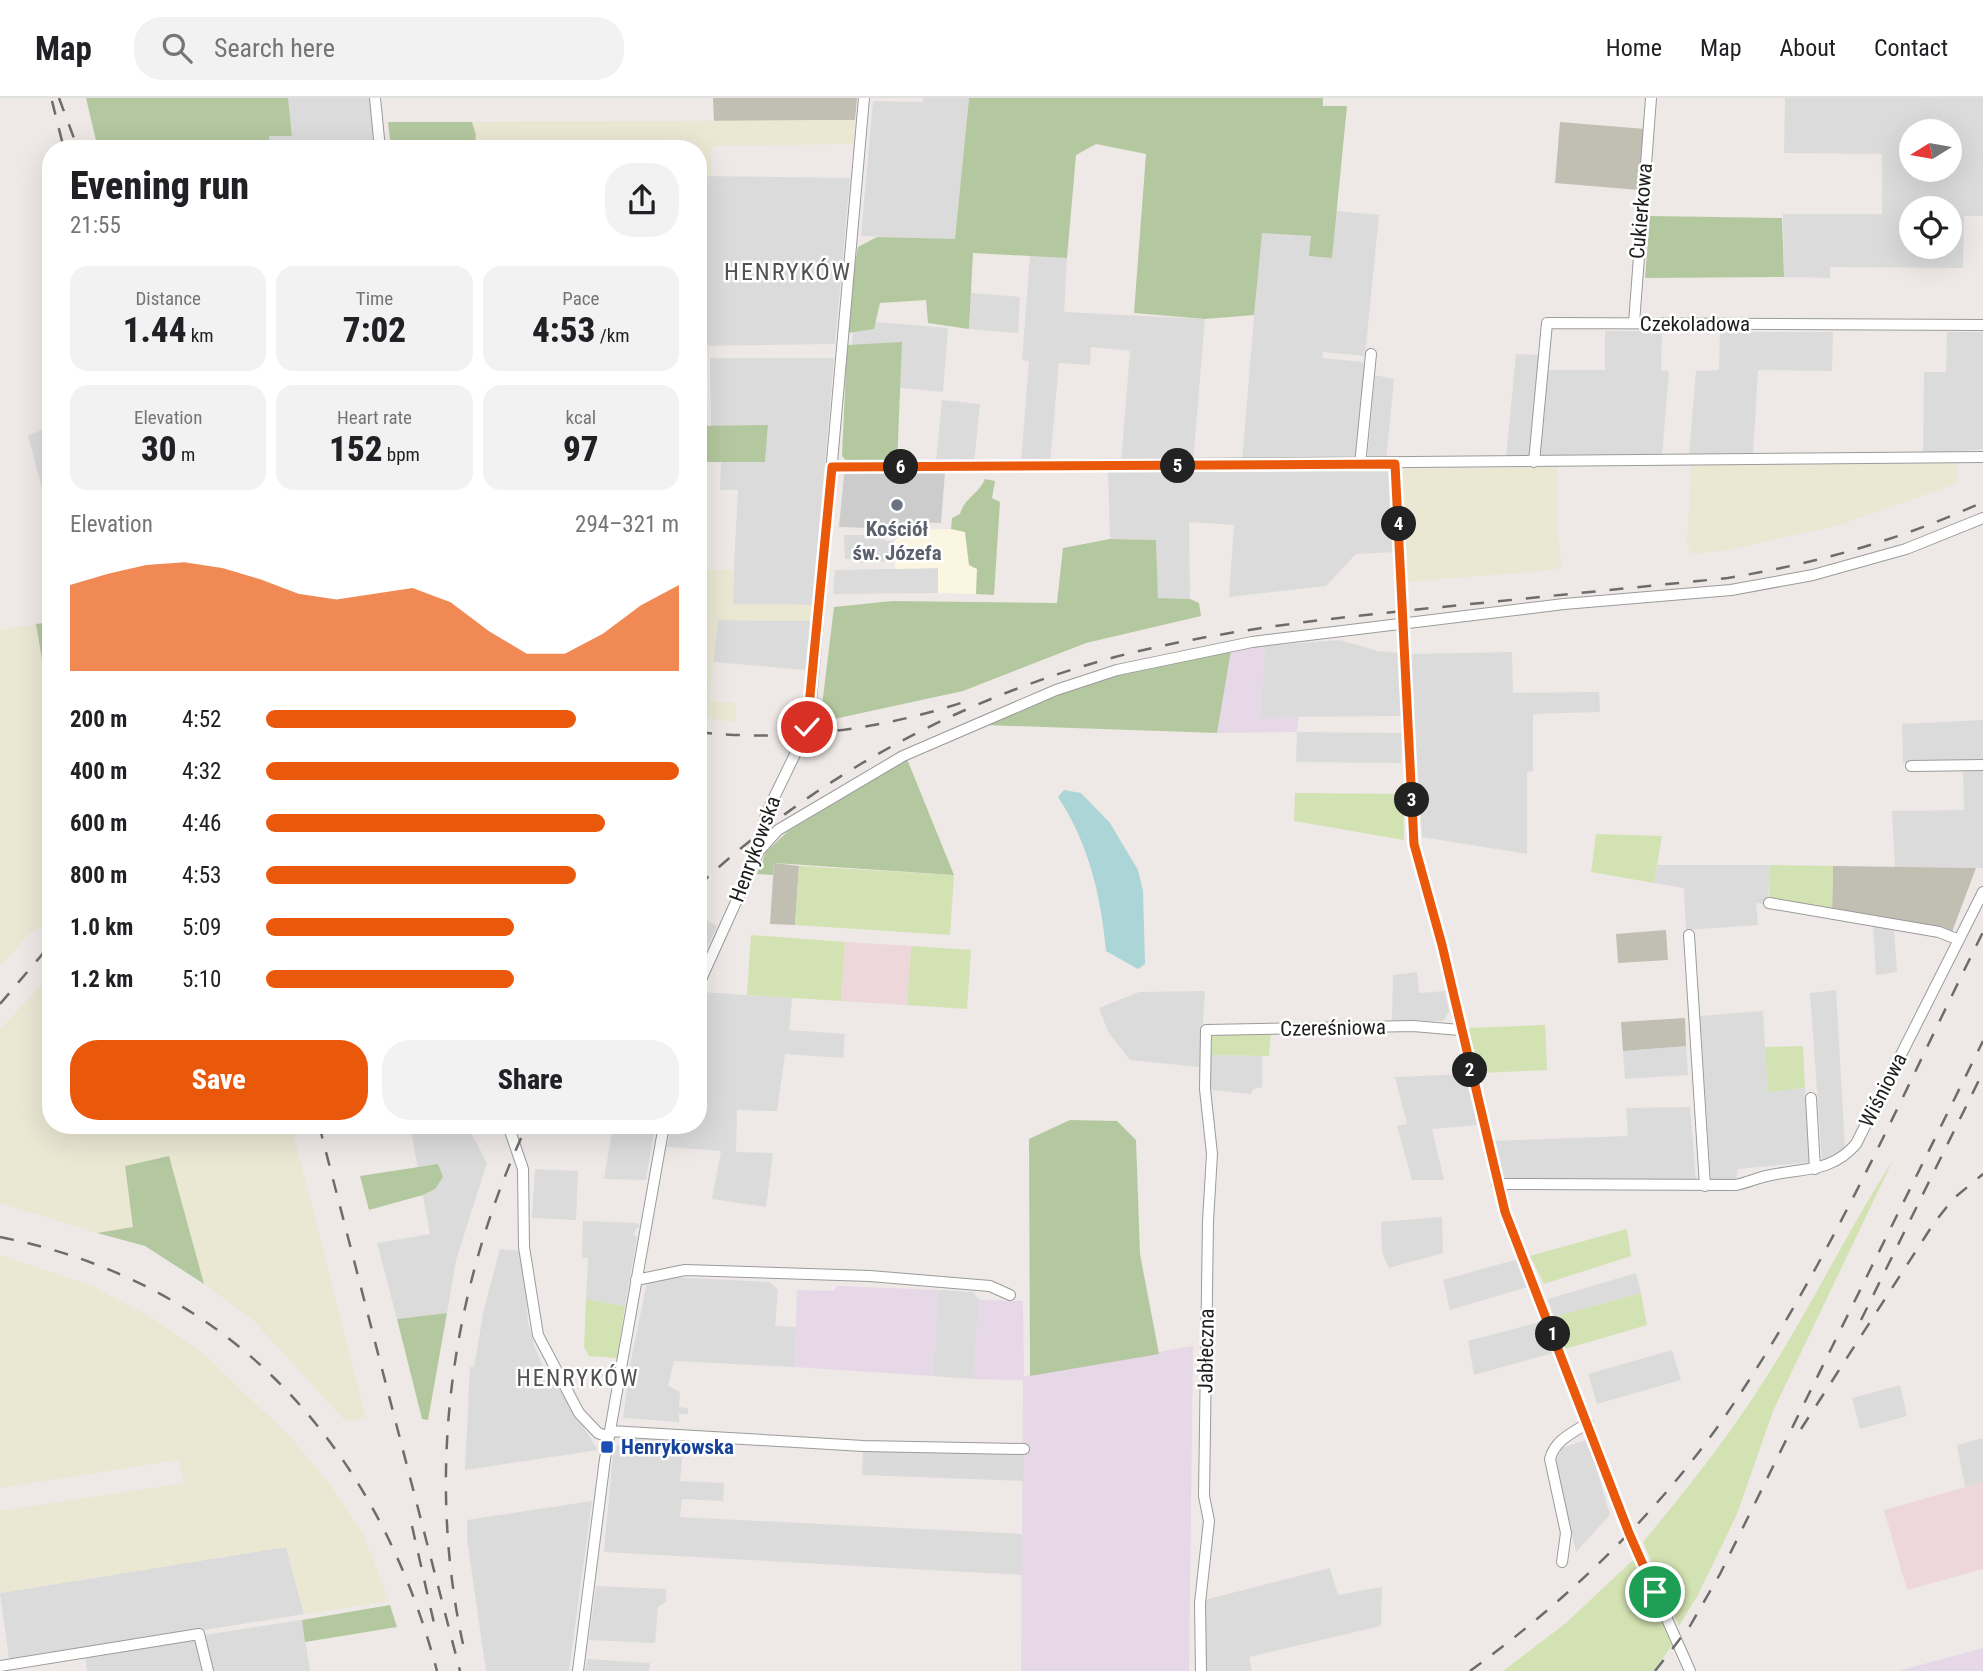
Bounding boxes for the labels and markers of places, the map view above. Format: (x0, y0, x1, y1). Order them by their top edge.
pin: 5 (1160, 448, 1196, 484)
pin: 6 (884, 450, 918, 484)
marker: Kościół św. Józefa (889, 497, 905, 513)
pin: 4 (1382, 506, 1416, 542)
place label: Kościół św. Józefa (852, 517, 942, 565)
pin (777, 697, 837, 757)
pin: 3 (1394, 782, 1430, 818)
pin: 2 (1452, 1052, 1488, 1088)
pin: 1 (1536, 1316, 1570, 1352)
place label: Henrykowska (621, 1435, 734, 1459)
marker: Henrykowska (599, 1439, 615, 1455)
pin (1625, 1562, 1685, 1622)

